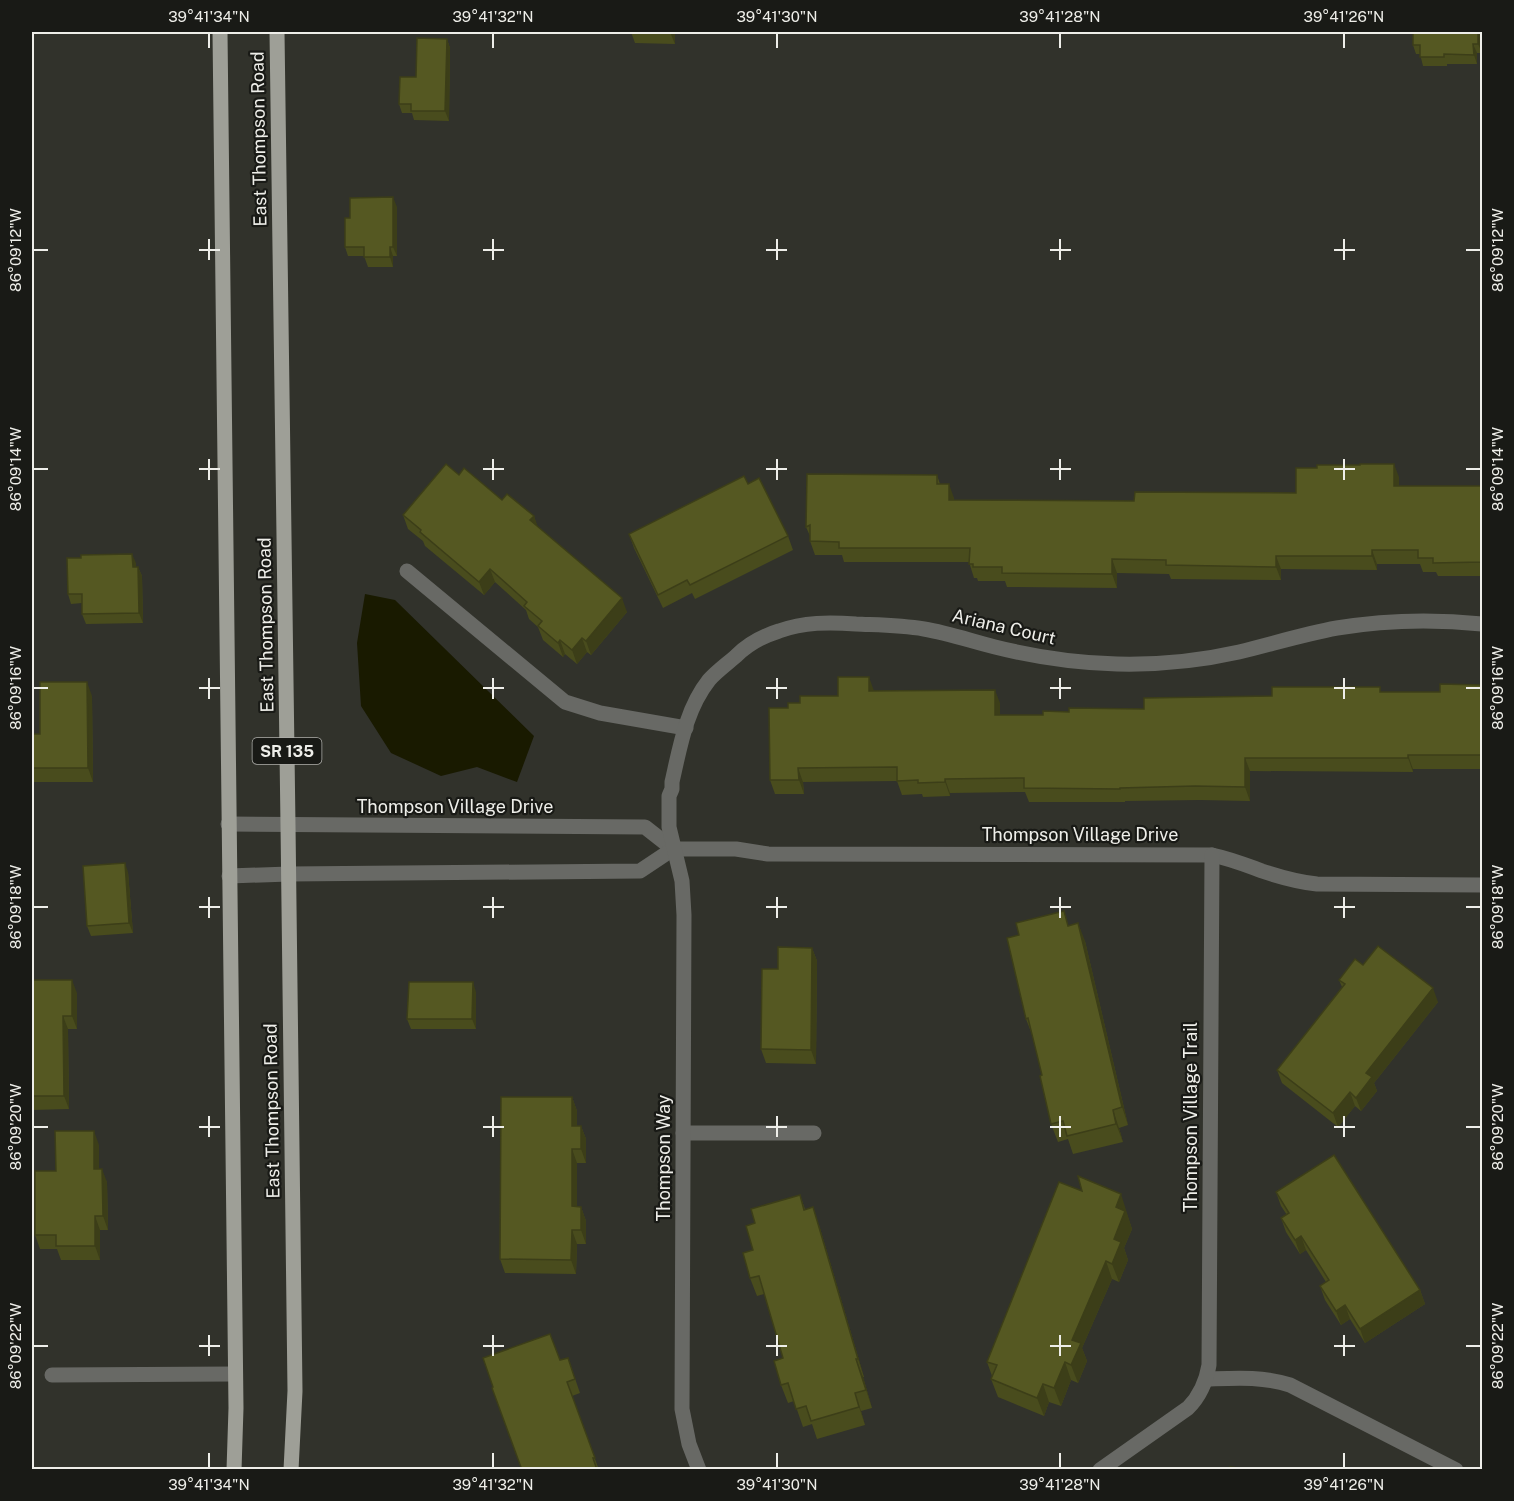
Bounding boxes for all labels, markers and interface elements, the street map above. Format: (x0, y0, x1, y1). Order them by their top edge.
text: 39°41'34"N (168, 8, 250, 25)
text: 39°41'32"N (453, 8, 534, 25)
text: 39°41'30"N (736, 8, 818, 25)
text: 39°41'28"N (1019, 8, 1101, 25)
text: 39°41'26"N (1304, 8, 1384, 25)
street label: East Thompson Road (246, 51, 271, 227)
text: 86°09'12"W (7, 208, 24, 292)
text: 86°09'12"W (1489, 208, 1506, 292)
text: 86°09'14"W (7, 427, 24, 511)
text: 86°09'14"W (1489, 427, 1506, 511)
street label: East Thompson Road (253, 537, 278, 713)
street label: Ariana Court (950, 604, 1058, 649)
text: 86°09'16"W (7, 646, 24, 730)
text: 86°09'16"W (1489, 646, 1506, 730)
road number: SR 135 (252, 738, 322, 764)
street label: Thompson Village Drive (357, 796, 553, 817)
street label: Thompson Village Drive (982, 824, 1178, 845)
text: 86°09'18"W (7, 865, 24, 949)
text: 86°09'18"W (1489, 865, 1506, 949)
street label: Thompson Village Trail (1180, 1022, 1201, 1212)
street label: East Thompson Road (259, 1023, 284, 1199)
text: 86°09'20"W (7, 1084, 24, 1170)
text: 86°09'20"W (1489, 1084, 1506, 1170)
street label: Thompson Way (653, 1094, 674, 1221)
text: 86°09'22"W (7, 1303, 24, 1389)
text: 86°09'22"W (1489, 1303, 1506, 1389)
text: 39°41'34"N (168, 1476, 250, 1493)
text: 39°41'32"N (453, 1476, 534, 1493)
text: 39°41'30"N (736, 1476, 818, 1493)
text: 39°41'28"N (1019, 1476, 1101, 1493)
text: 39°41'26"N (1304, 1476, 1384, 1493)

